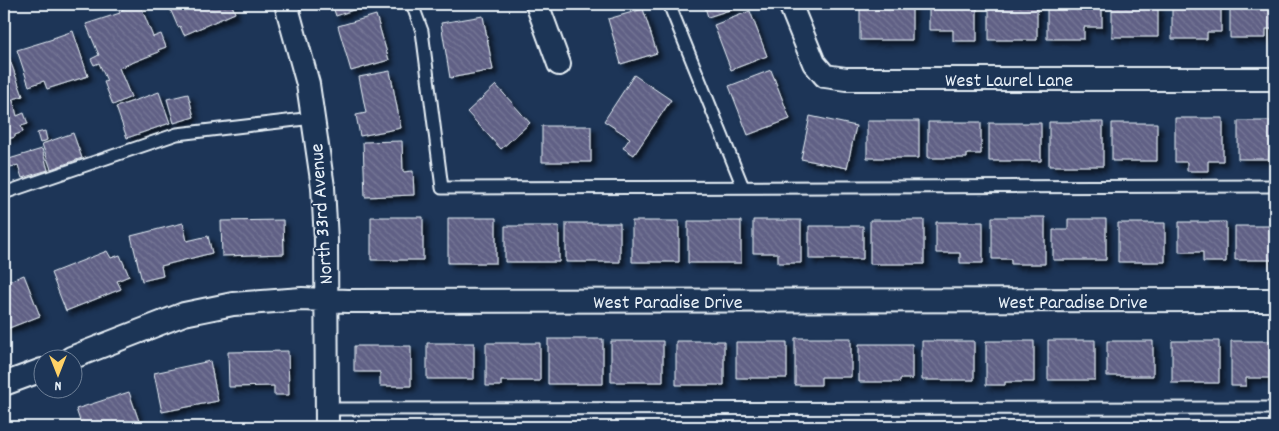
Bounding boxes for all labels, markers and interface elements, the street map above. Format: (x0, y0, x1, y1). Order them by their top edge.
street label: West Laurel Lane (945, 68, 1073, 96)
street label: North 33rd Avenue (304, 142, 342, 285)
street label: West Paradise Drive (593, 290, 743, 318)
street label: West Paradise Drive (998, 290, 1148, 318)
north arrow (32, 348, 82, 398)
text: N (54, 375, 61, 395)

